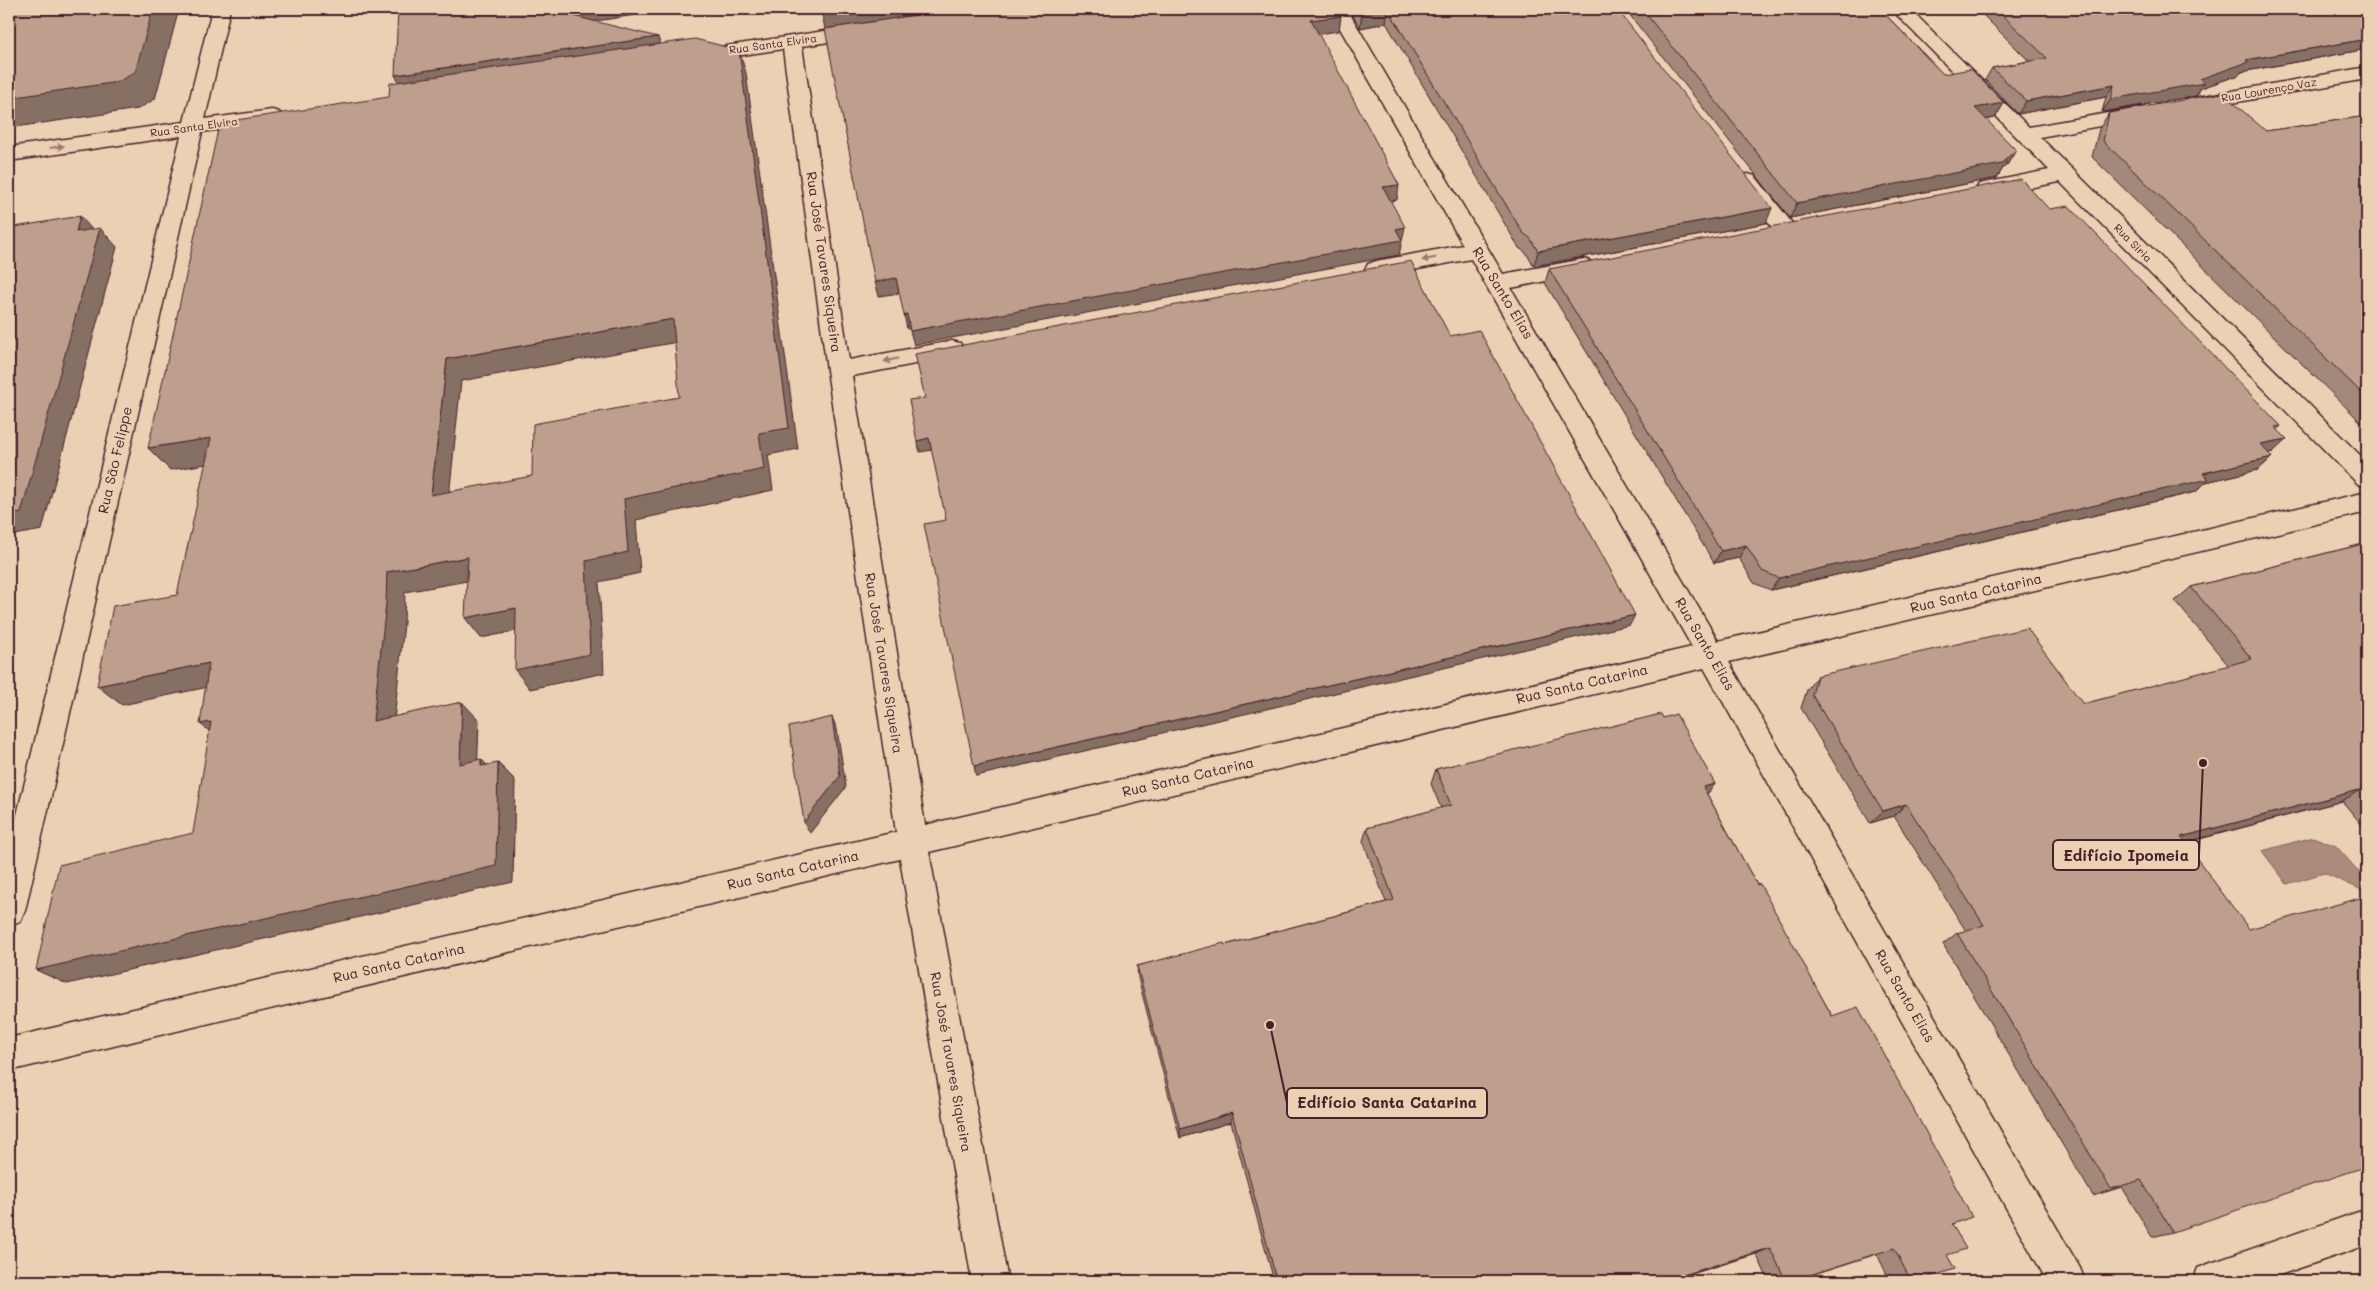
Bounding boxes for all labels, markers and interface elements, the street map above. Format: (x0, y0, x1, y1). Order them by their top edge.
street label: Rua Santa Elvira (728, 30, 818, 57)
street label: Rua Lourenço Vaz (2220, 74, 2318, 105)
street label: Rua Santa Elvira (149, 113, 239, 140)
one-way arrow (49, 142, 65, 150)
street label: Rua José Tavares Siqueira (802, 170, 847, 354)
street label: Rua Síria (2111, 220, 2156, 265)
street label: Rua Santo Elias (1468, 243, 1538, 342)
one-way arrow (1422, 255, 1437, 263)
one-way arrow (883, 357, 899, 365)
street label: Rua São Felippe (93, 404, 136, 515)
street label: Rua Santa Catarina (1908, 568, 2044, 617)
street label: Rua José Tavares Siqueira (861, 571, 908, 755)
street label: Rua Santo Elias (1671, 594, 1740, 694)
street label: Rua Santa Catarina (1514, 659, 1650, 708)
street label: Rua Santa Catarina (1120, 752, 1256, 801)
callout: Edifício Ipomeia (2053, 840, 2199, 870)
street label: Rua Santa Catarina (725, 845, 861, 894)
text: Edifício Ipomeia (2063, 845, 2189, 865)
street label: Rua Santa Catarina (331, 938, 467, 987)
street label: Rua Santo Elias (1871, 946, 1940, 1046)
street label: Rua José Tavares Siqueira (926, 970, 977, 1154)
callout: Edifício Santa Catarina (1287, 1088, 1487, 1118)
text: Edifício Santa Catarina (1297, 1092, 1477, 1112)

